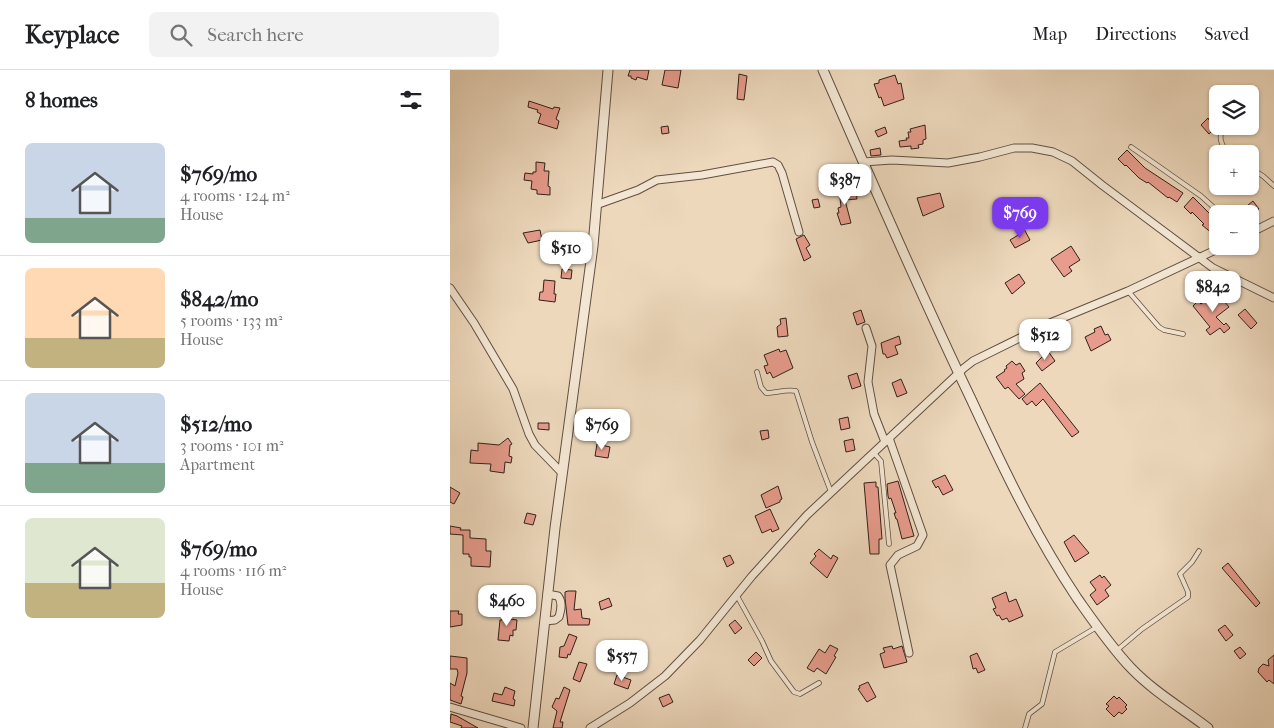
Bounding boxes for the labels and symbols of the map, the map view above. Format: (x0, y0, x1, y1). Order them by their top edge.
pin: $387 (815, 164, 875, 206)
pin: $769 (990, 196, 1050, 239)
pin: $510 (536, 232, 596, 274)
pin: $842 (1183, 270, 1243, 313)
pin: $512 (1015, 318, 1075, 361)
pin: $769 (572, 408, 632, 451)
pin: $460 (477, 584, 537, 627)
pin: $557 (592, 640, 652, 682)

